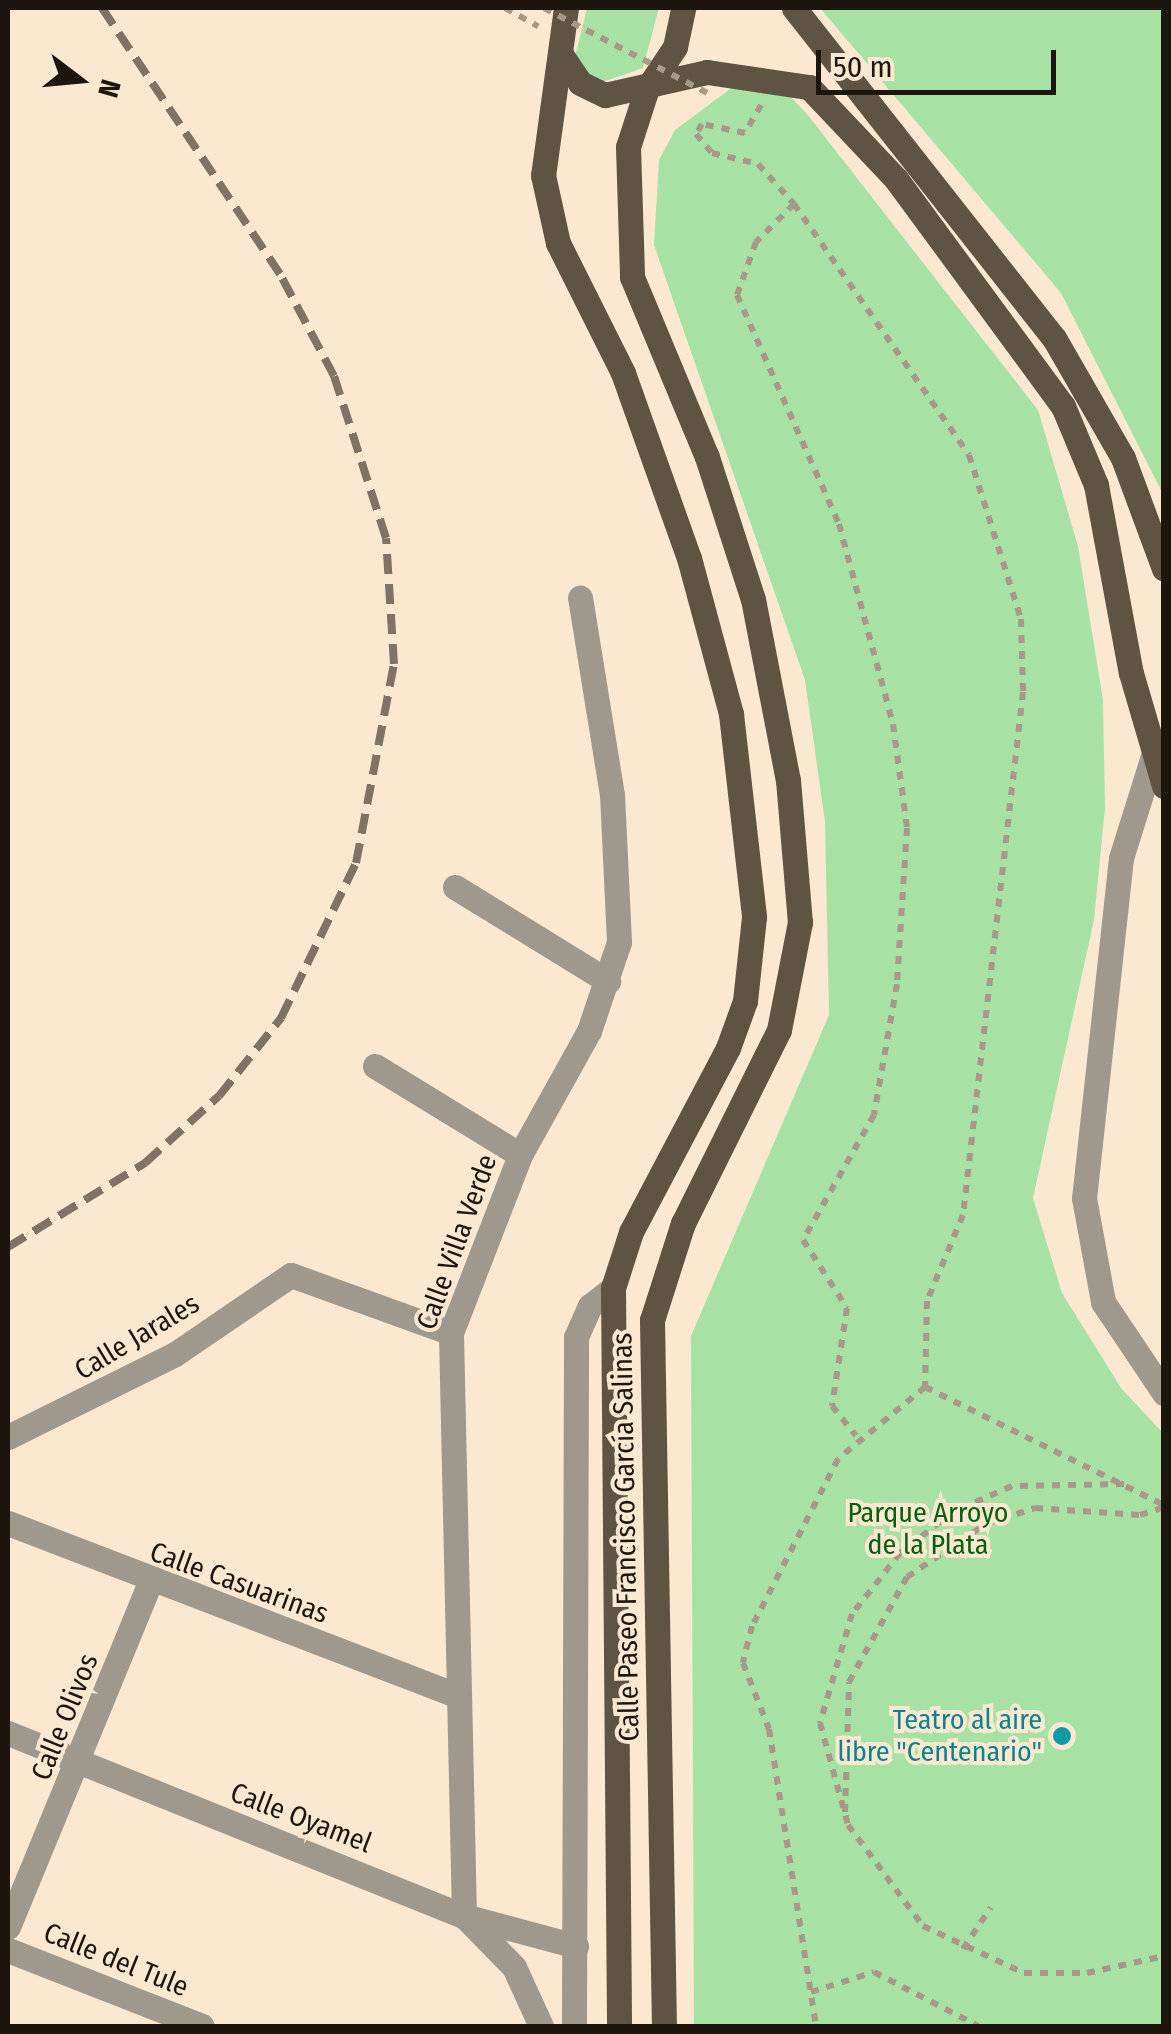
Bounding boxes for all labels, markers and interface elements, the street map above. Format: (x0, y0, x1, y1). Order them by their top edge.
north arrow (30, 30, 130, 130)
scale bar (821, 30, 1061, 92)
text: 50 m (833, 49, 893, 85)
text: N (91, 76, 127, 101)
street label: Calle Villa Verde (410, 1150, 504, 1334)
street label: Calle Jarales (69, 1287, 205, 1387)
street label: Calle Paseo Francisco García Salinas (606, 1332, 646, 1742)
park label: Parque Arroyo de la Plata (847, 1496, 1009, 1562)
street label: Calle Casuarinas (145, 1535, 333, 1631)
street label: Calle Olivos (24, 1649, 106, 1785)
place label: Teatro al aire libre "Centenario" (838, 1703, 1042, 1769)
marker: Teatro al aire libre "Centenario" (1051, 1725, 1073, 1747)
street label: Calle Oyamel (226, 1776, 376, 1860)
street label: Calle del Tule (39, 1916, 193, 2004)

